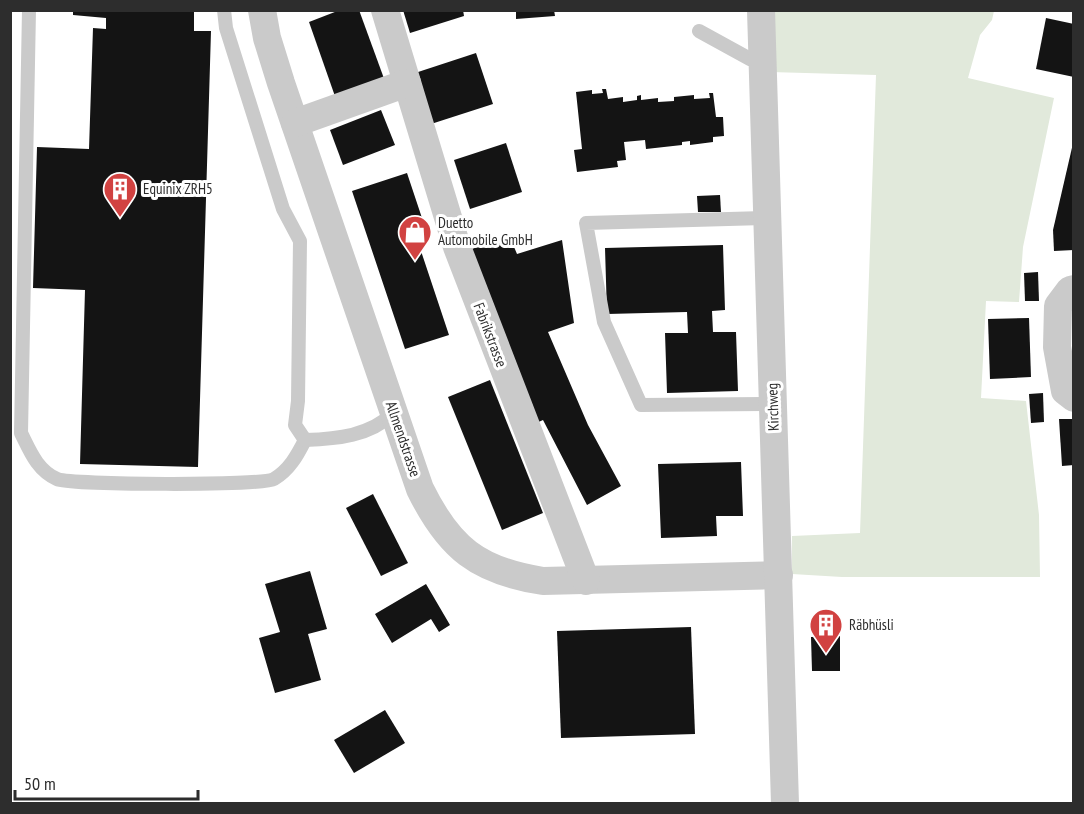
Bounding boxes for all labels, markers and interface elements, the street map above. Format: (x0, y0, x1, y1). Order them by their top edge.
building icon: Equinix ZRH5 (102, 171, 138, 218)
place label: Equinix ZRH5 (143, 179, 213, 198)
place label: Duetto Automobile GmbH (438, 213, 533, 249)
shop icon: Duetto Automobile GmbH (397, 214, 433, 261)
street label: Fabrikstrasse (469, 300, 511, 370)
street label: Kirchweg (762, 383, 783, 431)
street label: Allmendstrasse (382, 399, 425, 479)
building icon: Räbhüsli (808, 607, 844, 654)
place label: Räbhüsli (849, 615, 894, 634)
scale bar (15, 763, 198, 801)
text: 50 m (24, 772, 56, 795)

